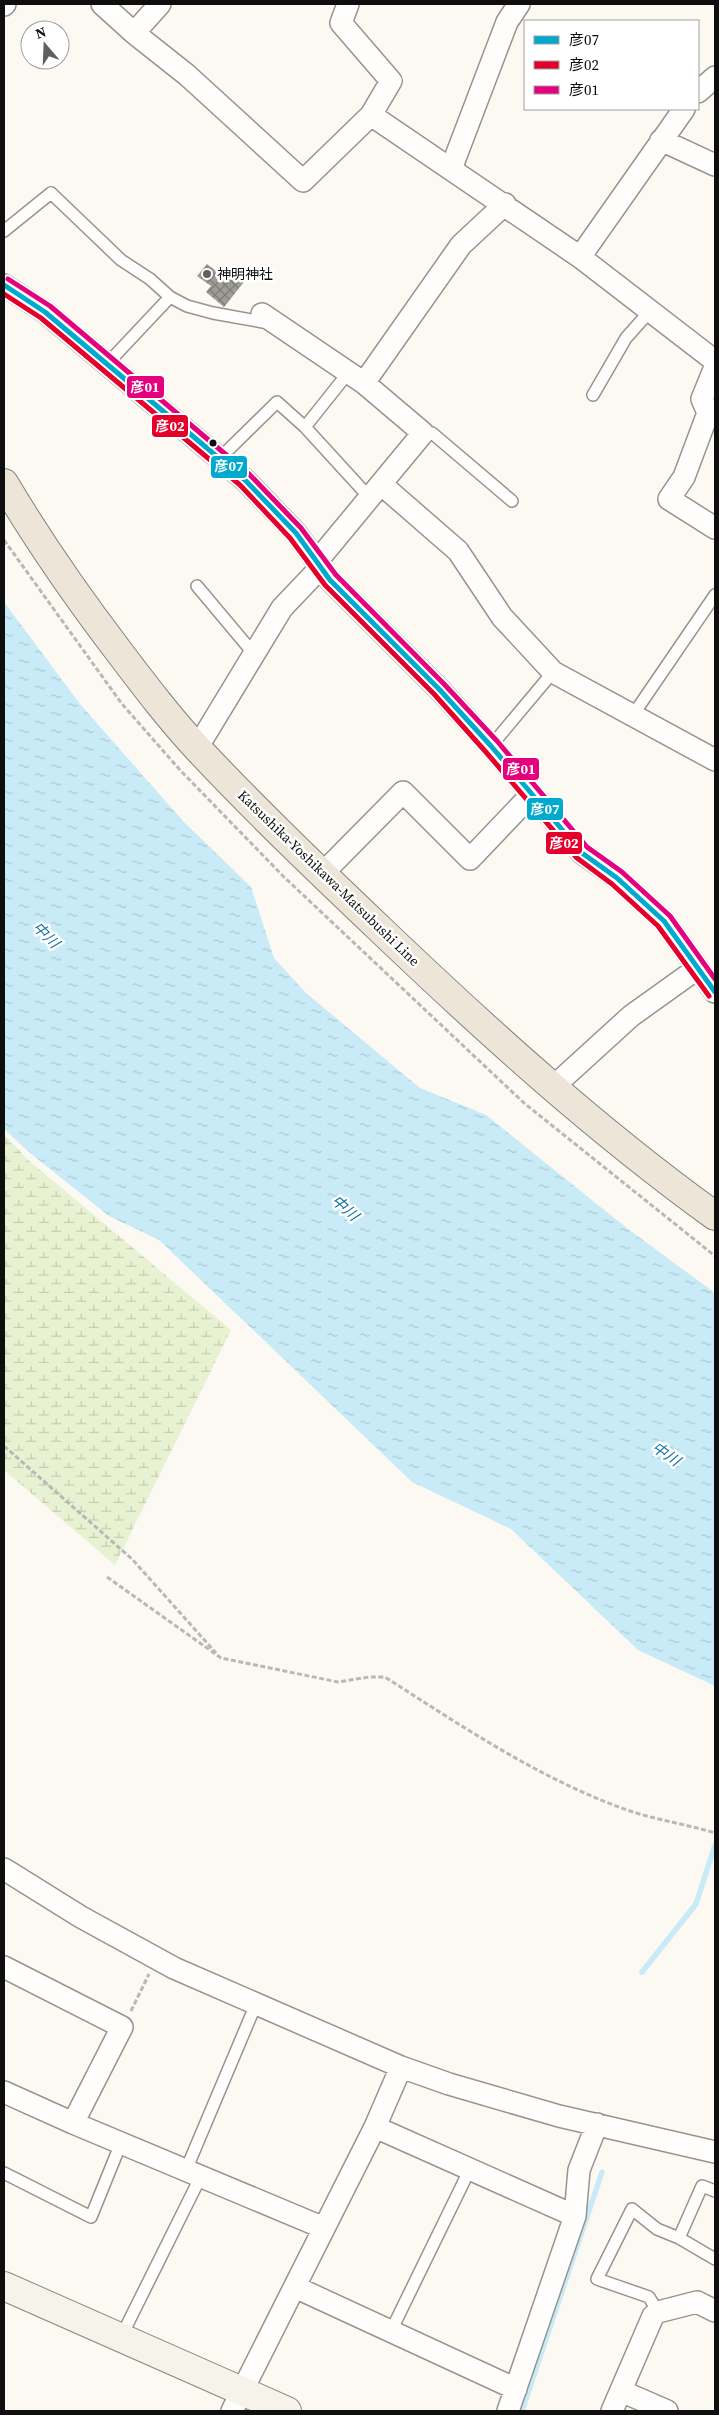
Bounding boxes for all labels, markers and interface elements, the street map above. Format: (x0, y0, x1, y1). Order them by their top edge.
north arrow (20, 20, 70, 70)
legend (524, 20, 699, 110)
text: N (33, 22, 49, 44)
text: 彦07 (569, 29, 599, 50)
text: 彦02 (569, 54, 599, 75)
text: 彦01 (569, 79, 599, 100)
place label: 神明神社 (217, 264, 273, 284)
marker: 神明神社 (201, 268, 213, 280)
line badge: 彦01 (126, 375, 165, 399)
text: 彦01 (130, 377, 160, 397)
line badge: 彦02 (151, 414, 189, 438)
text: 彦02 (155, 416, 185, 436)
unlabelled marker (208, 438, 218, 448)
line badge: 彦07 (210, 455, 248, 479)
text: 彦07 (214, 456, 244, 476)
line badge: 彦01 (502, 757, 540, 781)
text: 彦01 (506, 759, 536, 779)
street label: Katsushika-Yoshikawa-Matsubushi Line (234, 785, 424, 971)
line badge: 彦07 (526, 797, 564, 821)
text: 彦07 (530, 799, 560, 819)
line badge: 彦02 (545, 831, 583, 855)
text: 彦02 (549, 833, 579, 853)
water label: 中川 (28, 917, 66, 954)
water label: 中川 (327, 1190, 365, 1227)
water label: 中川 (648, 1436, 686, 1472)

